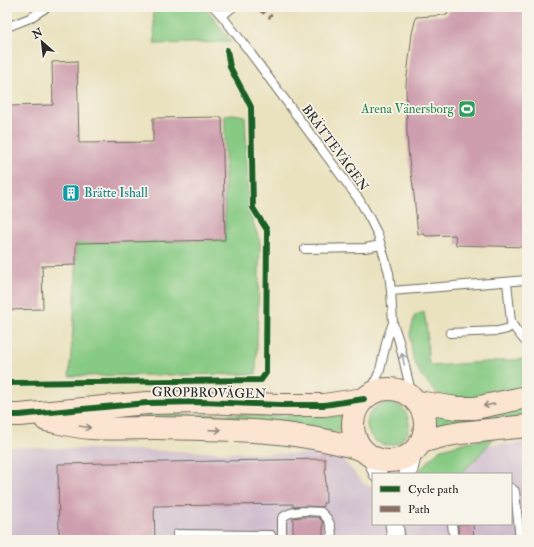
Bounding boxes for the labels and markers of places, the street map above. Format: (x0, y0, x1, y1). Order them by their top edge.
sports icon: Arena Vänersborg (457, 99, 477, 119)
place label: Arena Vänersborg (360, 101, 455, 117)
building icon: Brätte Ishall (61, 183, 81, 203)
place label: Brätte Ishall (84, 185, 148, 201)

